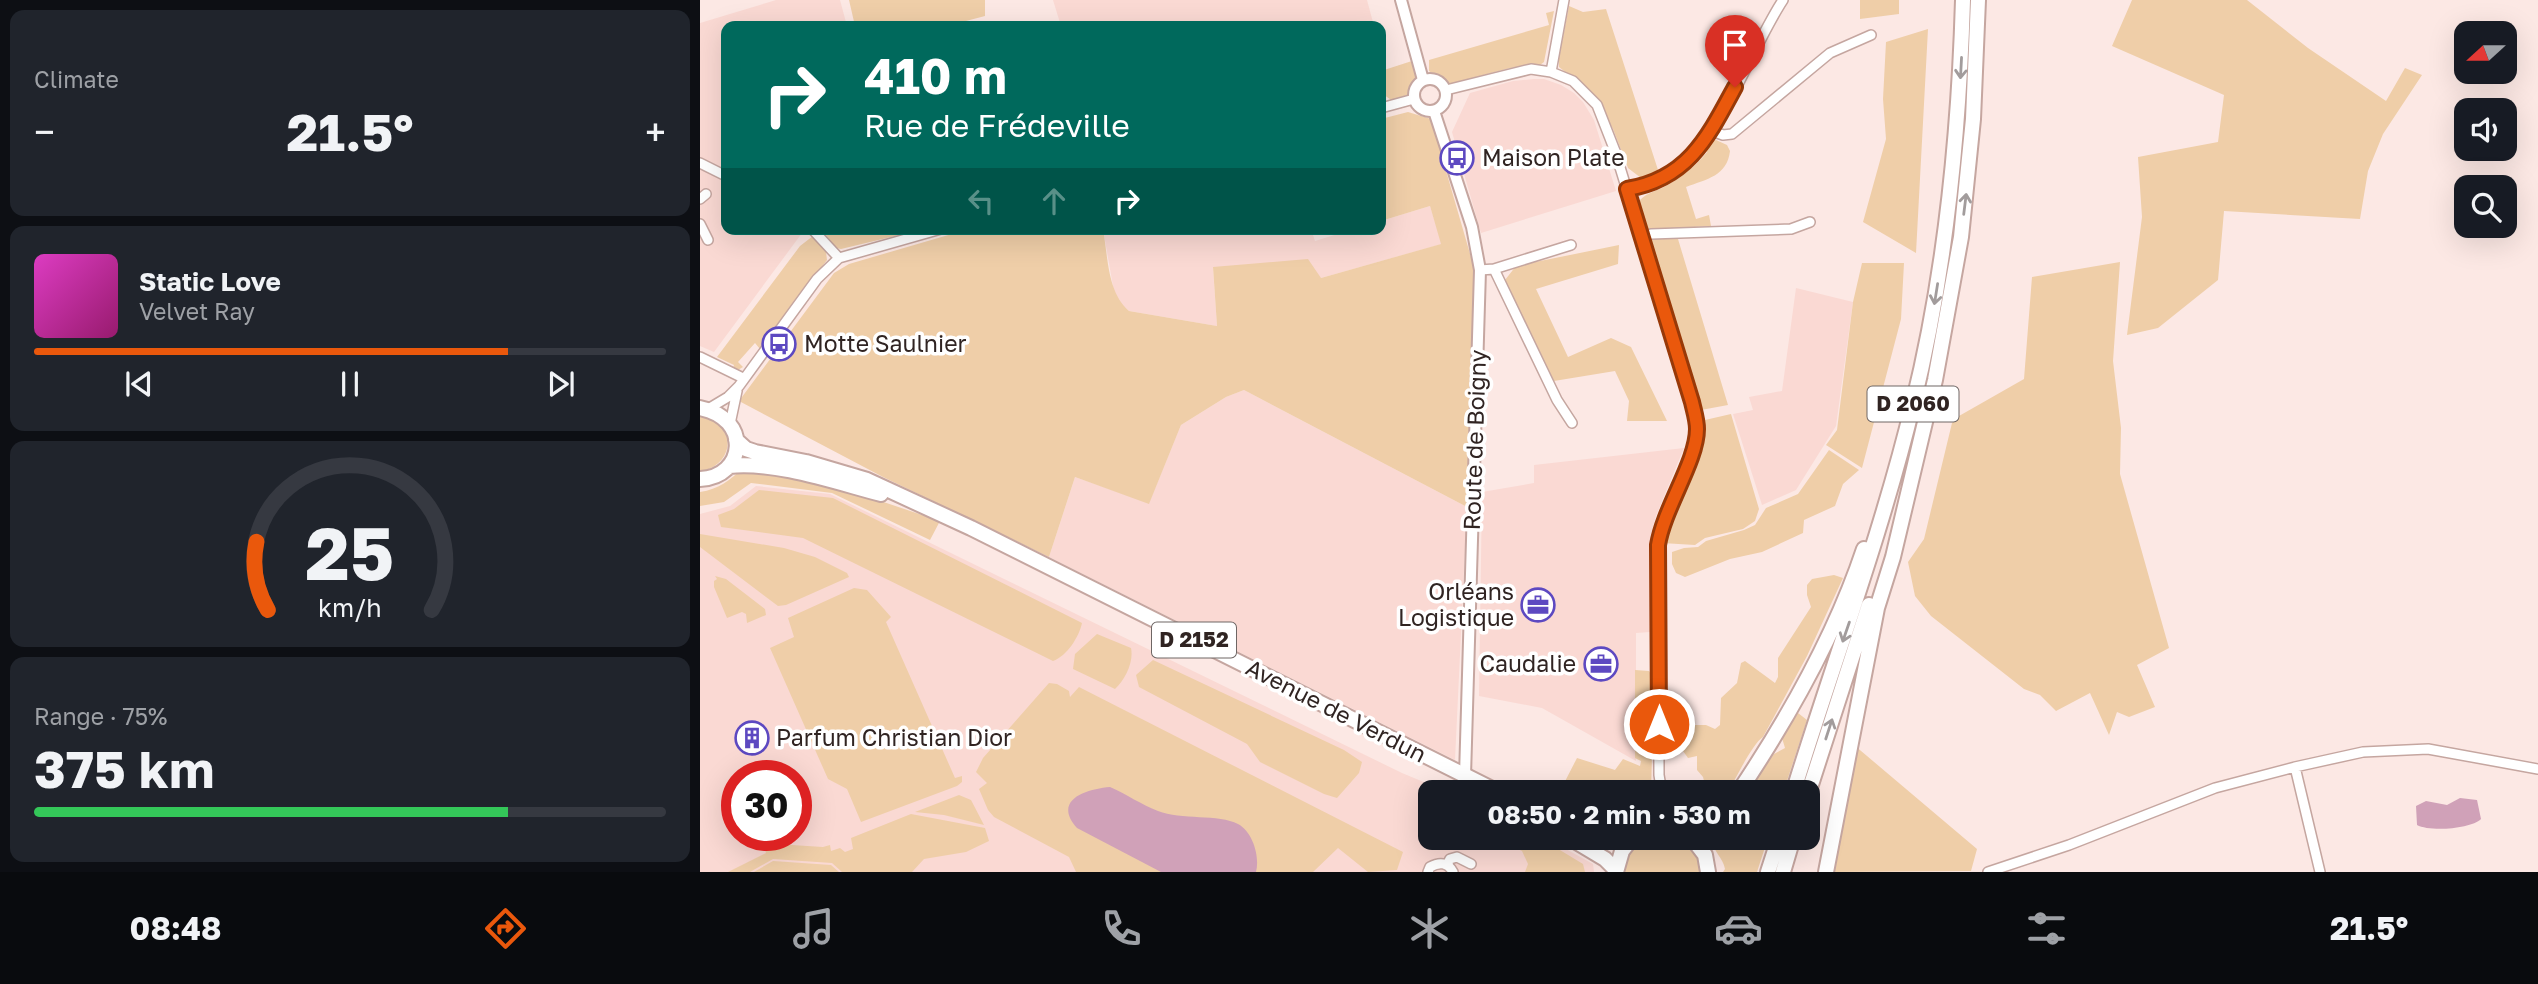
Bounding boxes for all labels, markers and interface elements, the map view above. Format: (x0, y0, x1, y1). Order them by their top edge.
pin (1705, 15, 1765, 87)
north arrow (2454, 21, 2516, 84)
map controls (2454, 21, 2517, 238)
icon: arrive (1716, 26, 1754, 64)
text: 410 m (864, 46, 1007, 105)
icon: right (749, 49, 840, 140)
one-way arrow (1954, 56, 1967, 79)
text: Climate (34, 65, 119, 93)
button: sound (2454, 98, 2517, 161)
text: 21.5° (286, 100, 414, 162)
text: Rue de Frédeville (864, 106, 1130, 144)
text: − (34, 109, 55, 154)
text: + (645, 109, 666, 154)
bus stop icon: Maison Plate (1438, 139, 1476, 177)
place label: Maison Plate (1482, 143, 1625, 171)
button: search (2454, 175, 2517, 238)
icon: left (962, 182, 1000, 220)
icon: ahead (1035, 182, 1073, 220)
icon: right (1108, 182, 1146, 220)
one-way arrow (1958, 193, 1971, 216)
text: Static Love (139, 266, 281, 297)
one-way arrow (1929, 282, 1942, 305)
text: Velvet Ray (139, 297, 255, 325)
bus stop icon: Motte Saulnier (760, 325, 798, 363)
place label: Motte Saulnier (804, 329, 966, 357)
street label: Route de Boigny (1457, 349, 1491, 531)
icon: previous (120, 365, 158, 403)
icon: pause (331, 365, 369, 403)
icon: next (542, 365, 580, 403)
road number: D 2060 (1868, 386, 1958, 422)
text: 25 (306, 509, 394, 596)
place label: Orléans Logistique (1398, 577, 1514, 631)
office icon: Orléans Logistique (1519, 586, 1557, 624)
text: km/h (318, 592, 382, 623)
one-way arrow (1839, 621, 1852, 643)
road number: D 2152 (1152, 622, 1236, 658)
office icon: Caudalie (1582, 645, 1620, 683)
place label: Caudalie (1479, 649, 1576, 677)
street label: Avenue de Verdun (1242, 653, 1431, 768)
position arrow (1622, 687, 1696, 761)
text: Range · 75% (34, 702, 167, 730)
one-way arrow (1823, 718, 1836, 740)
building icon: Parfum Christian Dior (733, 719, 771, 757)
place label: Parfum Christian Dior (776, 723, 1012, 751)
text: 375 km (34, 737, 214, 799)
speed limit sign: 30 (721, 760, 812, 851)
text: 08:50 · 2 min · 530 m (1487, 799, 1751, 830)
icon: directions (481, 904, 530, 953)
icon: music (789, 904, 838, 953)
icon: phone (1097, 904, 1146, 953)
icon: climate (1405, 904, 1454, 953)
icon: car (1714, 904, 1763, 953)
icon: filters (2022, 904, 2071, 953)
text: 08:48 (130, 909, 222, 947)
text: 21.5° (2330, 909, 2408, 947)

